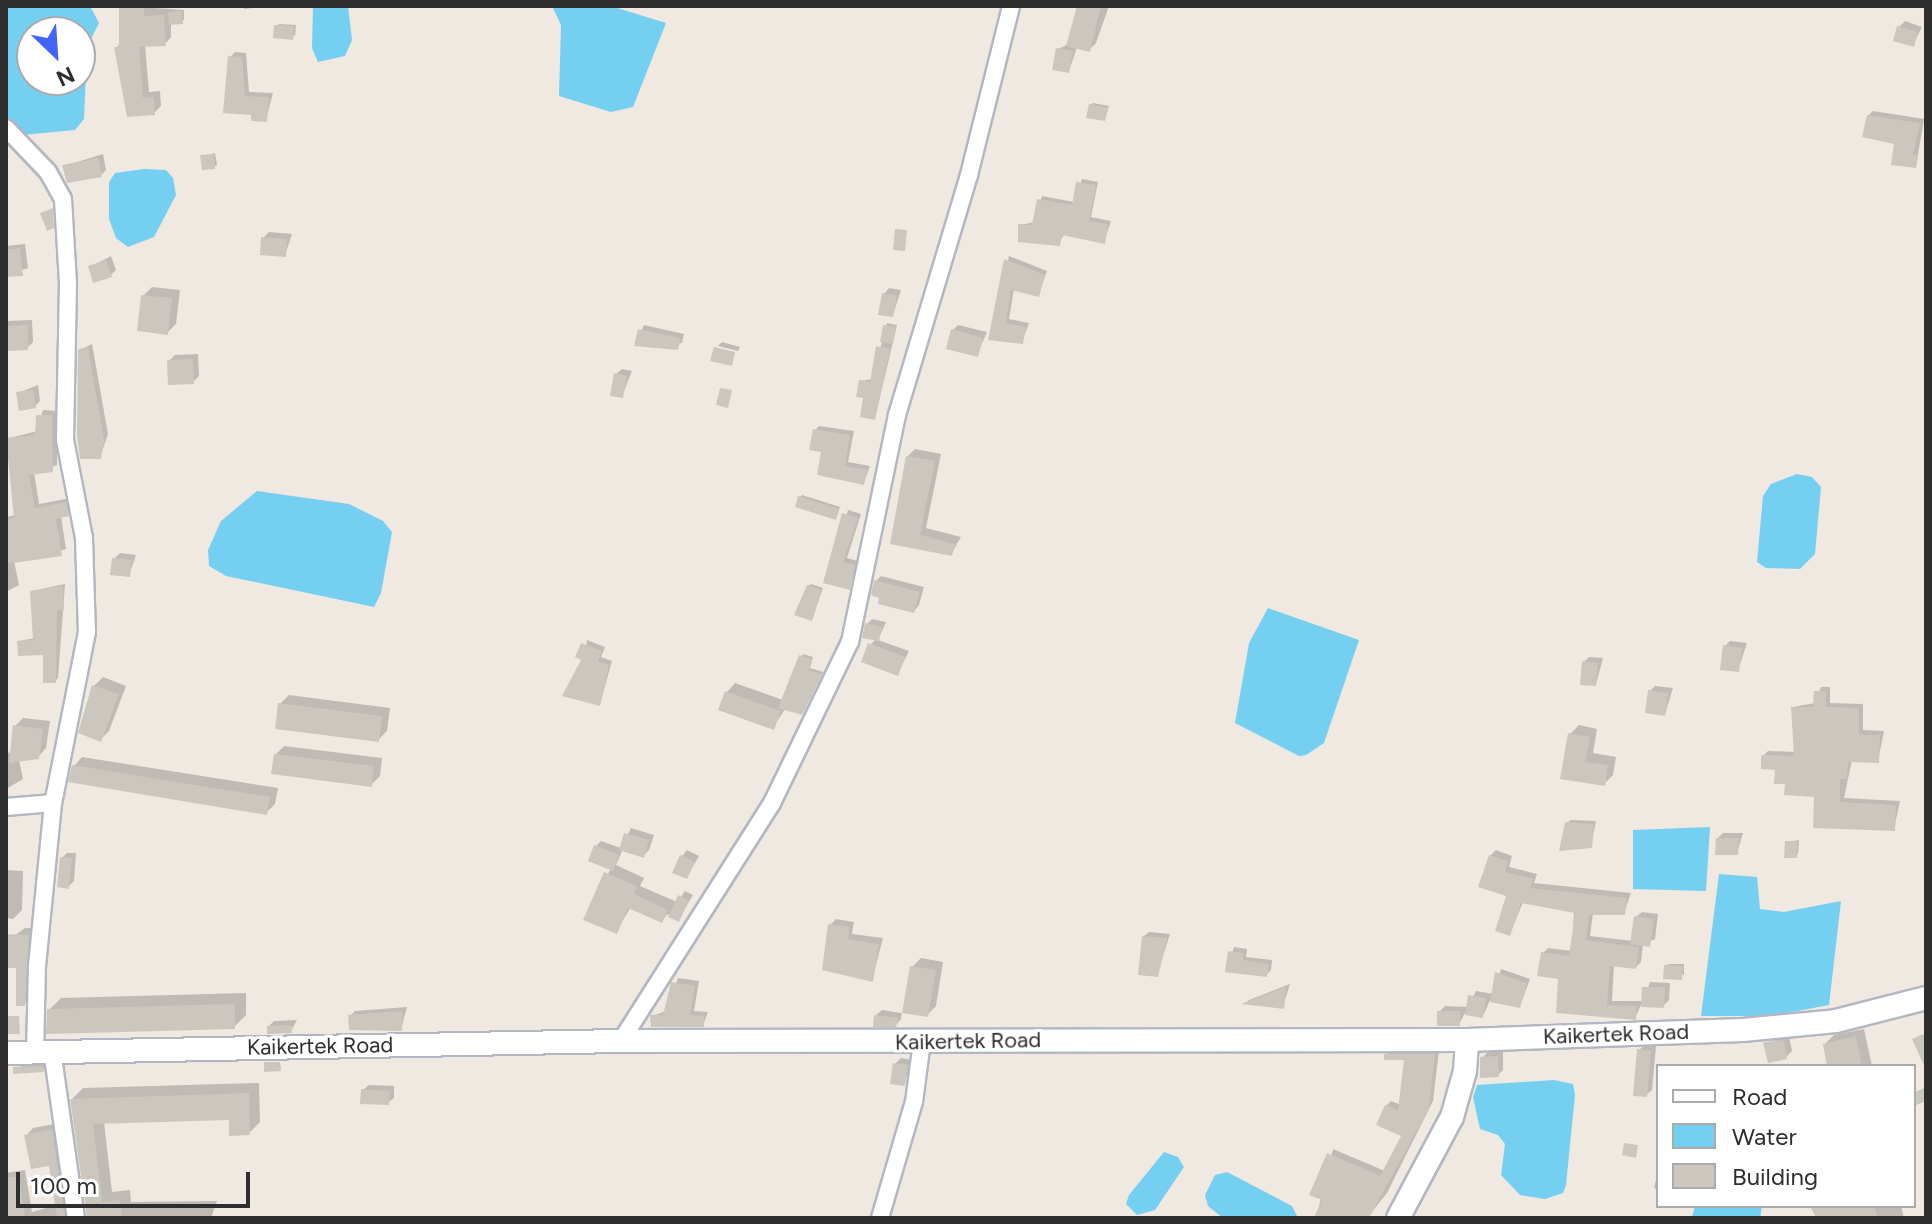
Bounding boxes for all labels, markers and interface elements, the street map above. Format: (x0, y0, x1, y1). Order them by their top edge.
north arrow (16, 16, 96, 96)
text: N (52, 61, 79, 92)
street label: Kaikertek Road (1542, 1018, 1690, 1050)
street label: Kaikertek Road (895, 1027, 1041, 1055)
street label: Kaikertek Road (247, 1032, 393, 1060)
legend (1656, 1064, 1916, 1208)
text: Road (1732, 1082, 1787, 1111)
text: Water (1732, 1122, 1797, 1151)
scale bar (20, 1156, 254, 1206)
text: Building (1732, 1162, 1818, 1191)
text: 100 m (30, 1171, 97, 1200)

